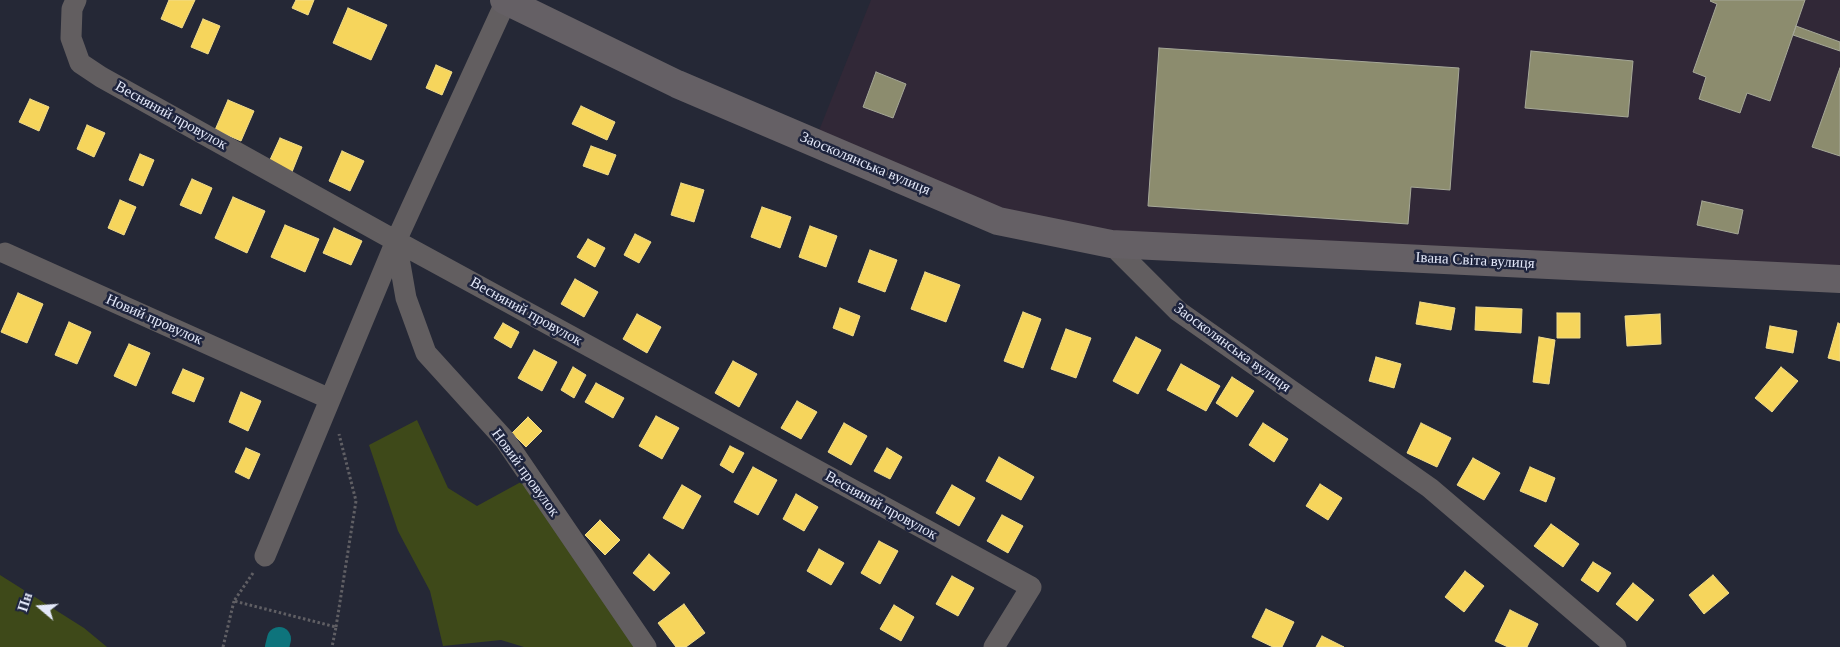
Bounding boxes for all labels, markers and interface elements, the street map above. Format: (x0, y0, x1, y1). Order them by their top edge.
street label: Весняний провулок (112, 78, 230, 154)
street label: Заосколянська вулиця (797, 128, 933, 200)
street label: Івана Світа вулиця (1415, 249, 1535, 273)
street label: Весняний провулок (467, 274, 585, 350)
street label: Новий провулок (103, 291, 205, 349)
street label: Заосколянська вулиця (1170, 300, 1294, 396)
street label: Новий провулок (487, 426, 563, 520)
street label: Весняний провулок (822, 468, 940, 544)
north arrow (15, 582, 65, 632)
text: Пн (15, 591, 35, 614)

